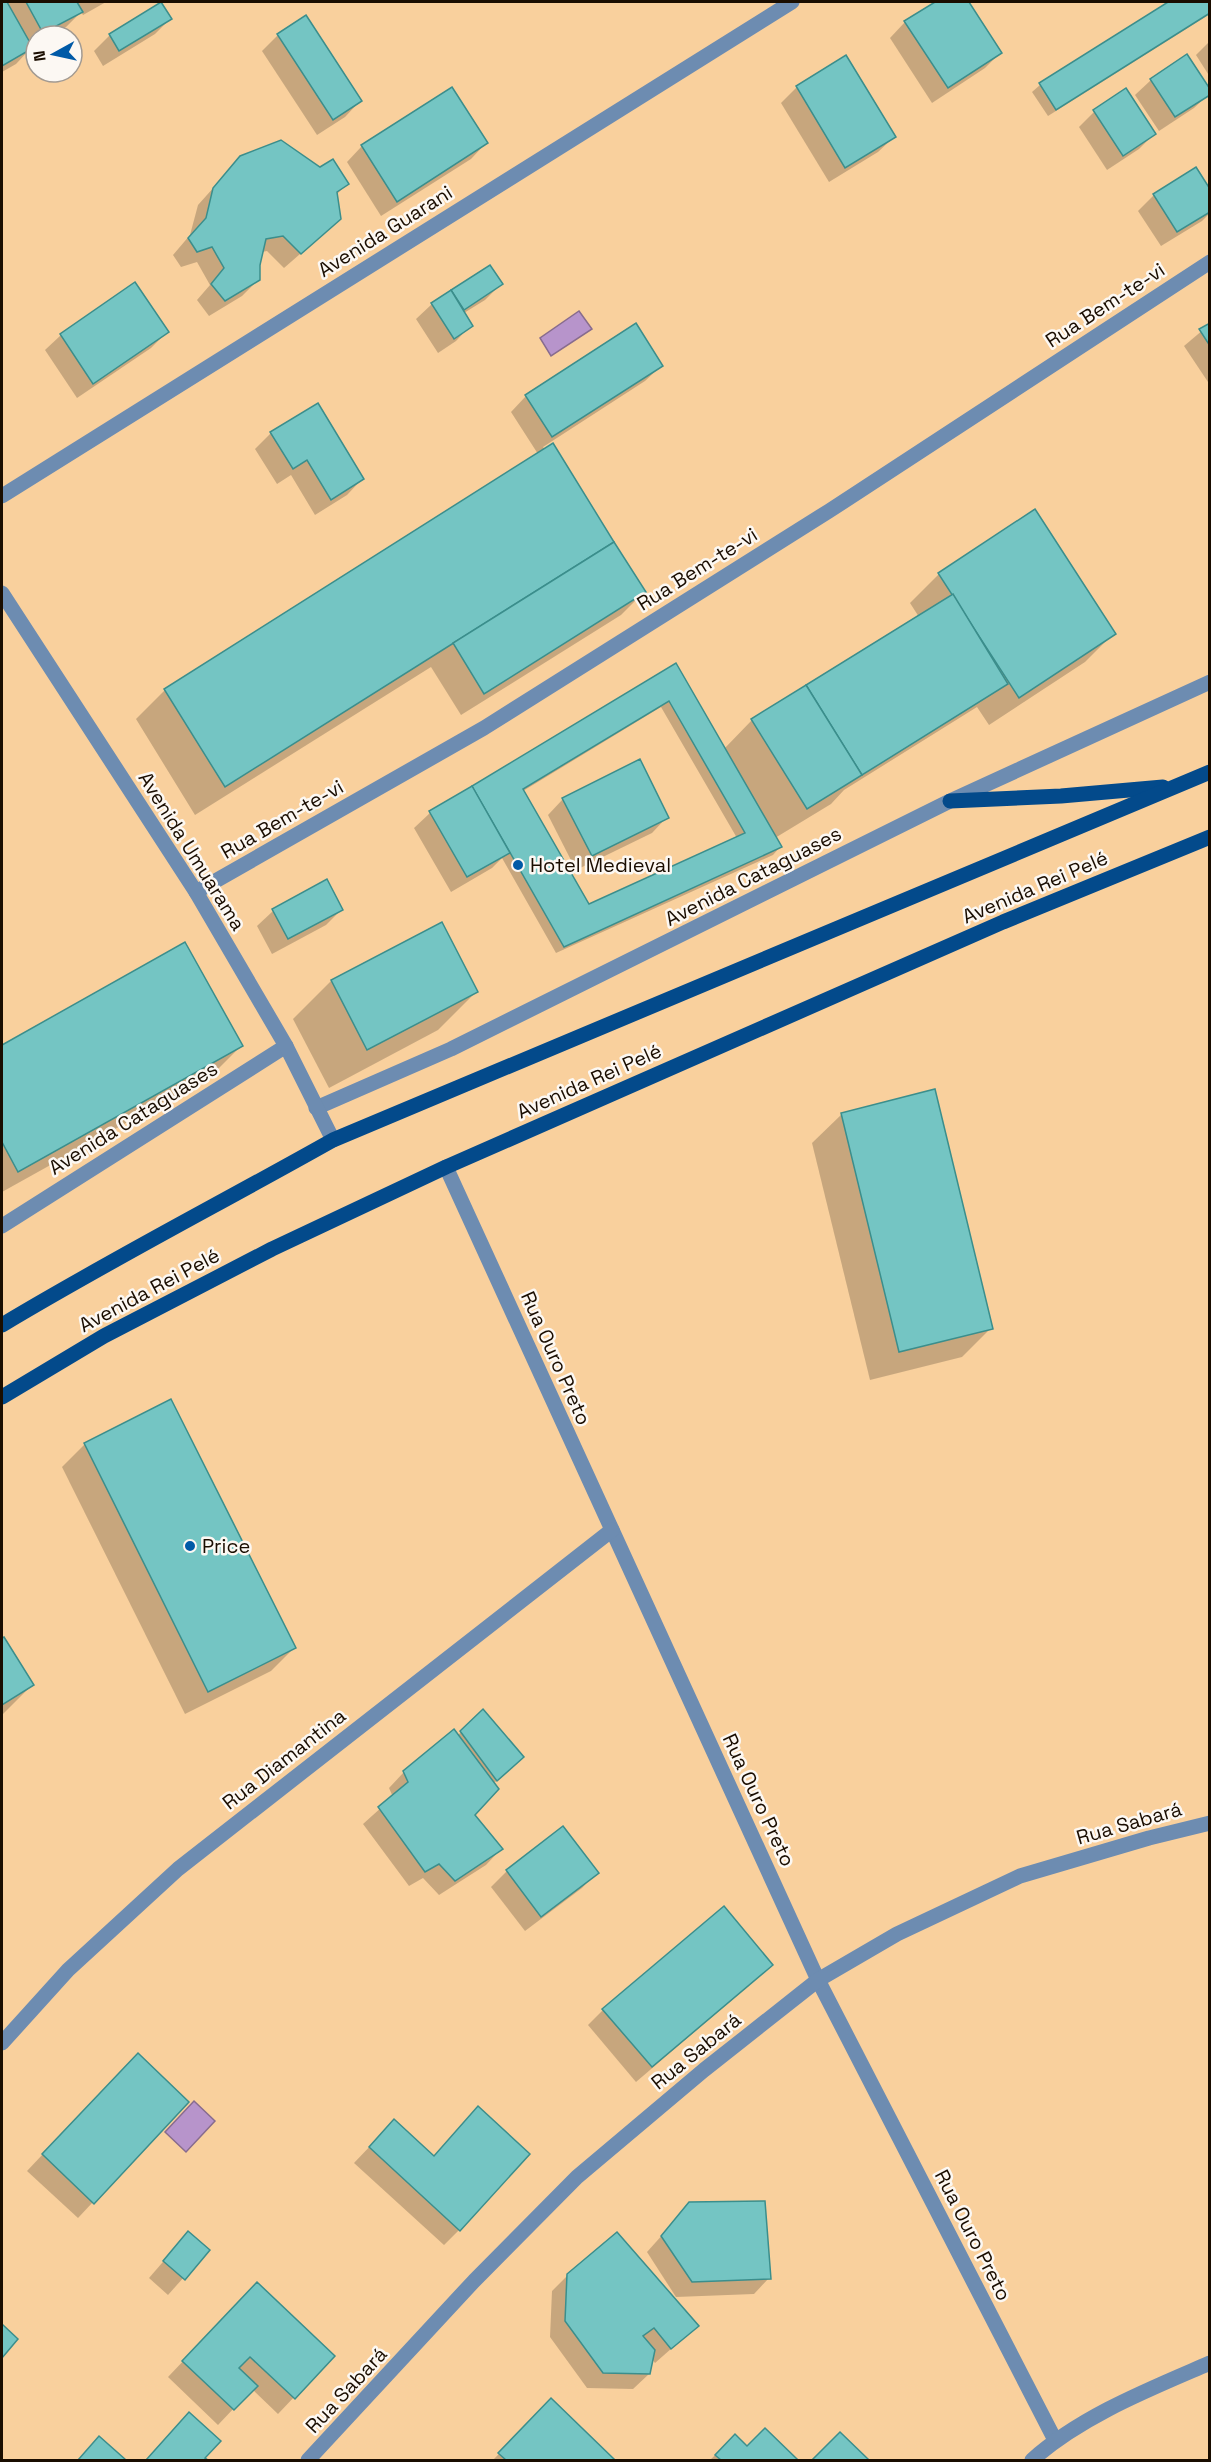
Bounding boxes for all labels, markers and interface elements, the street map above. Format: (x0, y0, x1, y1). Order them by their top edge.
north arrow (24, 24, 84, 84)
text: N (28, 49, 51, 63)
street label: Avenida Guarani (313, 179, 457, 283)
street label: Rua Bem-te-vi (1040, 257, 1170, 353)
street label: Rua Bem-te-vi (632, 522, 762, 616)
street label: Avenida Umuarama (133, 767, 251, 935)
street label: Rua Bem-te-vi (216, 773, 348, 865)
street label: Avenida Cataguases (660, 820, 846, 932)
street label: Avenida Rei Pelé (958, 845, 1112, 929)
place label: Hotel Medieval (530, 852, 671, 878)
marker: Hotel Medieval (511, 858, 525, 872)
street label: Avenida Rei Pelé (512, 1037, 666, 1125)
street label: Avenida Cataguases (44, 1055, 222, 1181)
street label: Avenida Rei Pelé (74, 1242, 224, 1338)
street label: Rua Ouro Preto (515, 1287, 597, 1429)
place label: Price (202, 1533, 250, 1559)
marker: Price (183, 1539, 197, 1553)
street label: Rua Diamantina (217, 1703, 351, 1815)
street label: Rua Ouro Preto (717, 1729, 801, 1871)
street label: Rua Sabará (1073, 1796, 1185, 1850)
street label: Rua Sabará (646, 2007, 746, 2095)
street label: Rua Ouro Preto (929, 2165, 1017, 2305)
street label: Rua Sabará (300, 2342, 392, 2438)

